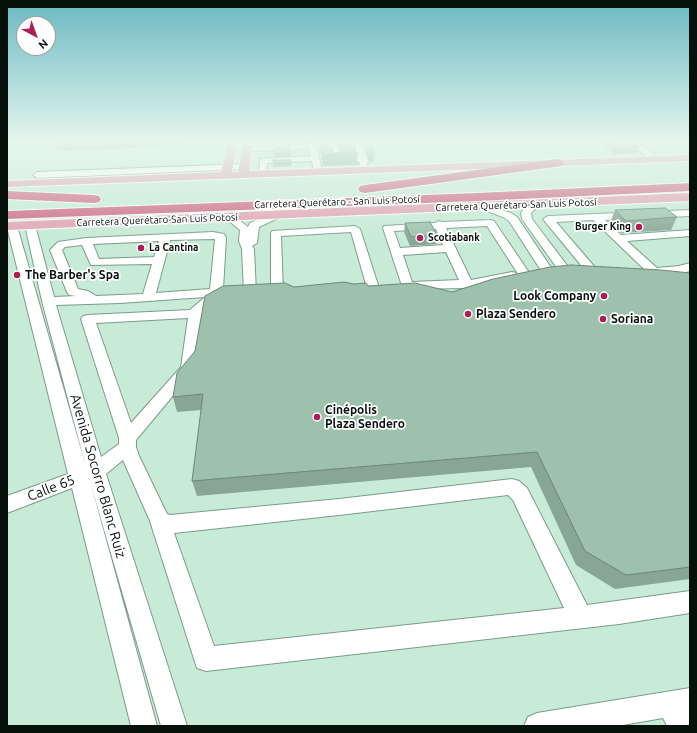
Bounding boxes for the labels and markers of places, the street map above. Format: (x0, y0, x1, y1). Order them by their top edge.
place label: Burger King (575, 221, 631, 233)
marker: Burger King (634, 222, 644, 232)
place label: Scotiabank (428, 232, 480, 244)
marker: Scotiabank (415, 233, 425, 243)
place label: La Cantina (149, 242, 199, 254)
marker: La Cantina (136, 243, 146, 253)
place label: The Barber's Spa (25, 268, 119, 282)
marker: The Barber's Spa (12, 270, 22, 280)
place label: Look Company (513, 289, 596, 303)
marker: Look Company (599, 291, 609, 301)
place label: Plaza Sendero (476, 307, 556, 321)
marker: Plaza Sendero (463, 309, 473, 319)
place label: Soriana (611, 312, 653, 326)
marker: Soriana (598, 314, 608, 324)
place label: Cinépolis Plaza Sendero (325, 403, 405, 431)
marker: Cinépolis Plaza Sendero (312, 412, 322, 422)

